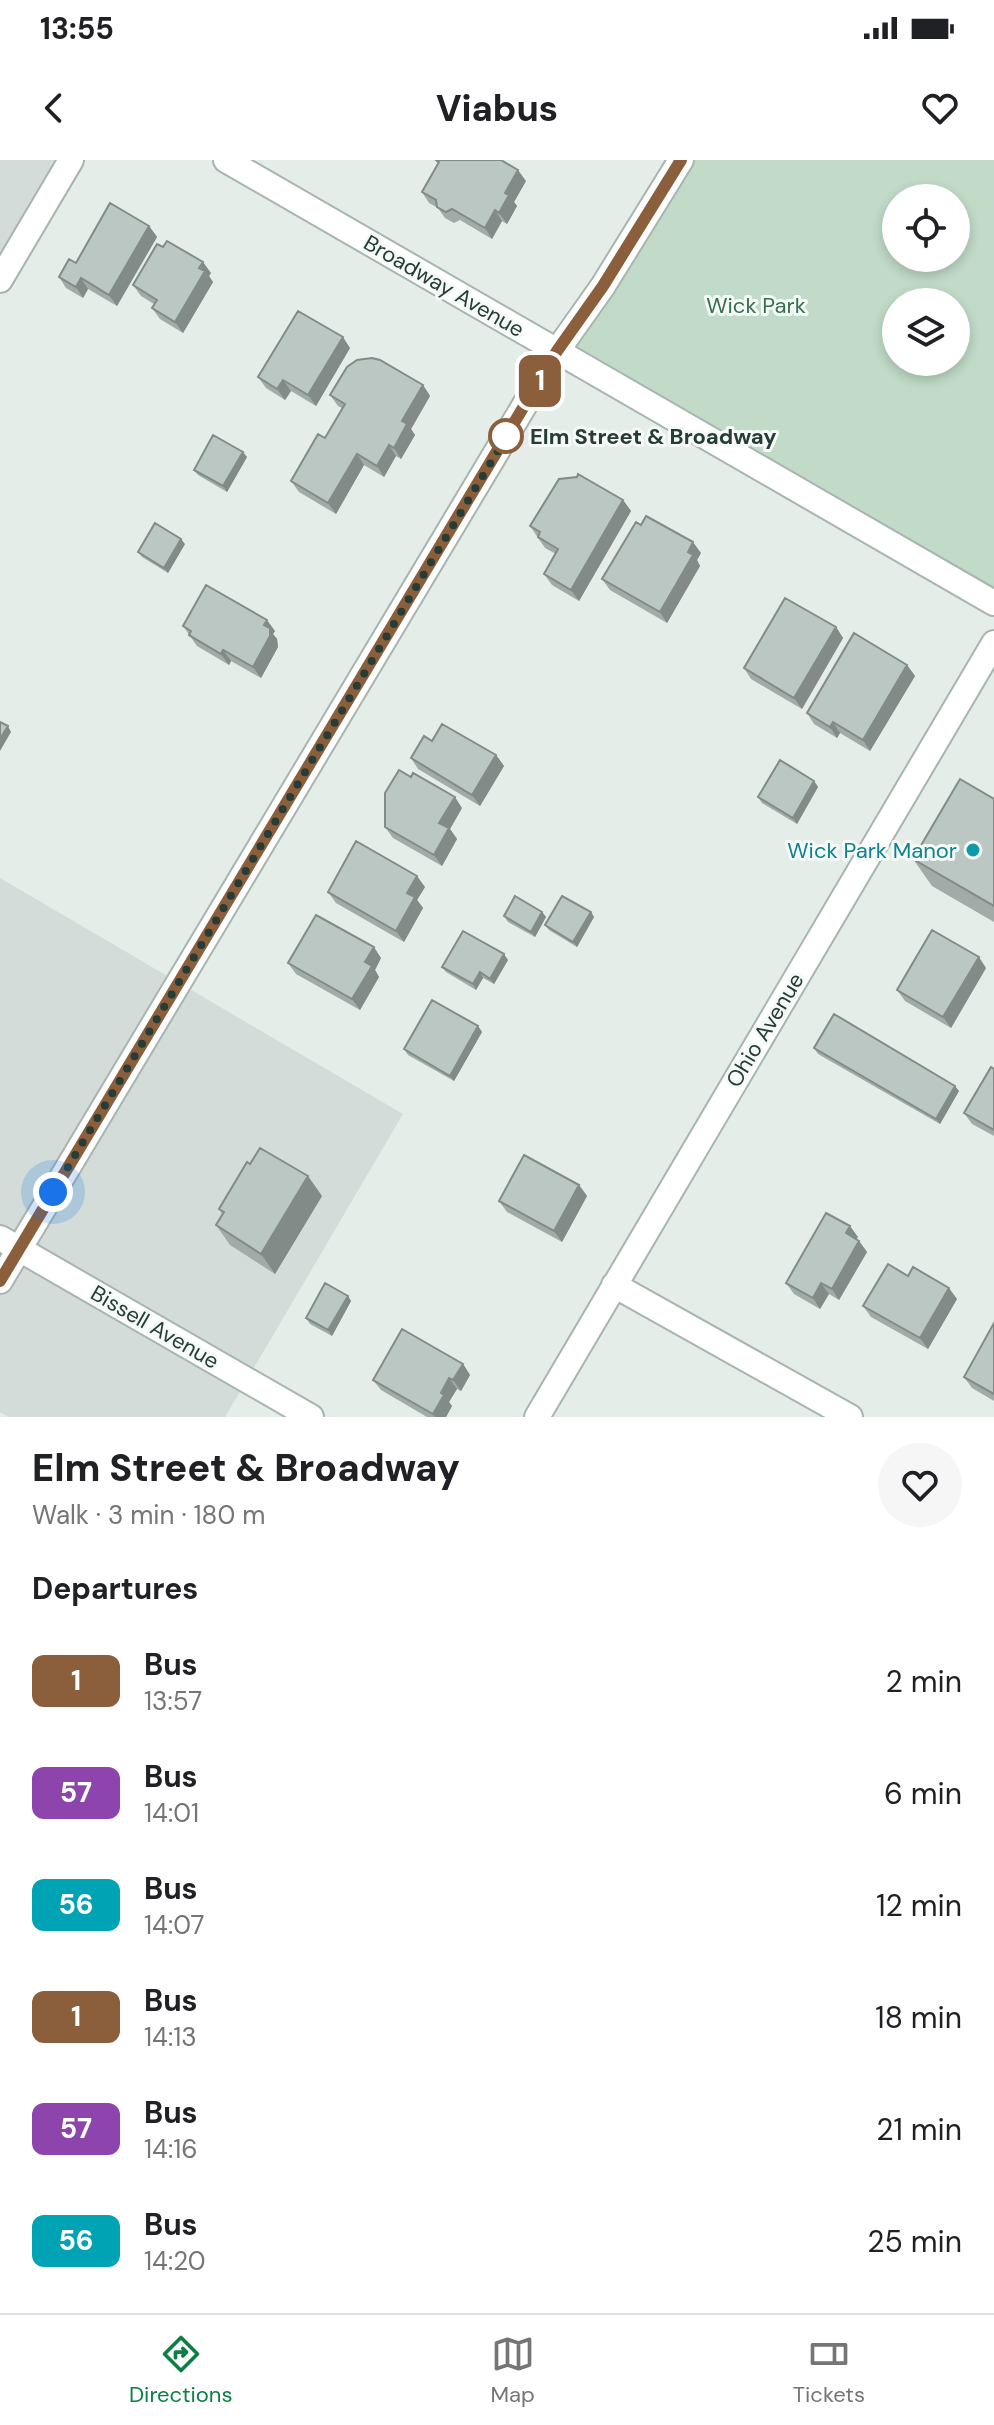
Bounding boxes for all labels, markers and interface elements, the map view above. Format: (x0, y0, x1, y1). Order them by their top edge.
text: 13:55 (40, 9, 114, 48)
text: Viabus (436, 85, 558, 132)
icon: back (32, 86, 76, 130)
icon: heart (918, 86, 962, 130)
map controls (882, 184, 970, 376)
button: locate (882, 184, 970, 272)
street label: Broadway Avenue (359, 228, 529, 344)
button: layers (882, 288, 970, 376)
park label: Wick Park (706, 291, 806, 320)
line badge: 1 (514, 355, 566, 407)
text: 1 (535, 362, 545, 399)
marker: Elm Street & Broadway (489, 419, 523, 453)
place label: Elm Street & Broadway (530, 422, 776, 451)
place label: Wick Park Manor (787, 836, 957, 865)
marker: Wick Park Manor (964, 841, 982, 859)
street label: Ohio Avenue (719, 967, 811, 1093)
your location (33, 1172, 73, 1212)
street label: Bissell Avenue (86, 1279, 224, 1375)
text: Elm Street & Broadway (32, 1443, 460, 1493)
button: heart (878, 1443, 962, 1527)
text: Walk · 3 min · 180 m (32, 1498, 265, 1532)
text: Departures (32, 1569, 198, 1608)
text: Bus (144, 1645, 198, 1684)
text: 1 (71, 1662, 81, 1699)
text: 2 min (886, 1662, 962, 1701)
text: 13:57 (144, 1684, 202, 1718)
text: Bus (144, 1757, 198, 1796)
text: 57 (60, 1774, 92, 1811)
text: 6 min (884, 1774, 962, 1813)
text: 14:01 (144, 1796, 199, 1830)
text: Bus (144, 1869, 198, 1908)
text: 56 (58, 1886, 94, 1923)
text: 12 min (876, 1886, 962, 1925)
text: 14:07 (144, 1908, 204, 1942)
text: Bus (144, 1981, 198, 2020)
text: 1 (71, 1998, 81, 2035)
text: 18 min (875, 1998, 962, 2037)
text: 14:13 (144, 2020, 197, 2054)
text: Bus (144, 2093, 198, 2132)
text: 57 (60, 2110, 92, 2147)
text: 21 min (876, 2110, 962, 2149)
text: 14:16 (144, 2132, 198, 2166)
text: Bus (144, 2205, 198, 2244)
text: 56 (58, 2222, 94, 2259)
text: 25 min (867, 2222, 962, 2261)
text: 14:20 (144, 2244, 206, 2278)
tab: Directions (129, 2332, 233, 2409)
tab: Map (491, 2332, 535, 2409)
tab: Tickets (793, 2332, 865, 2409)

